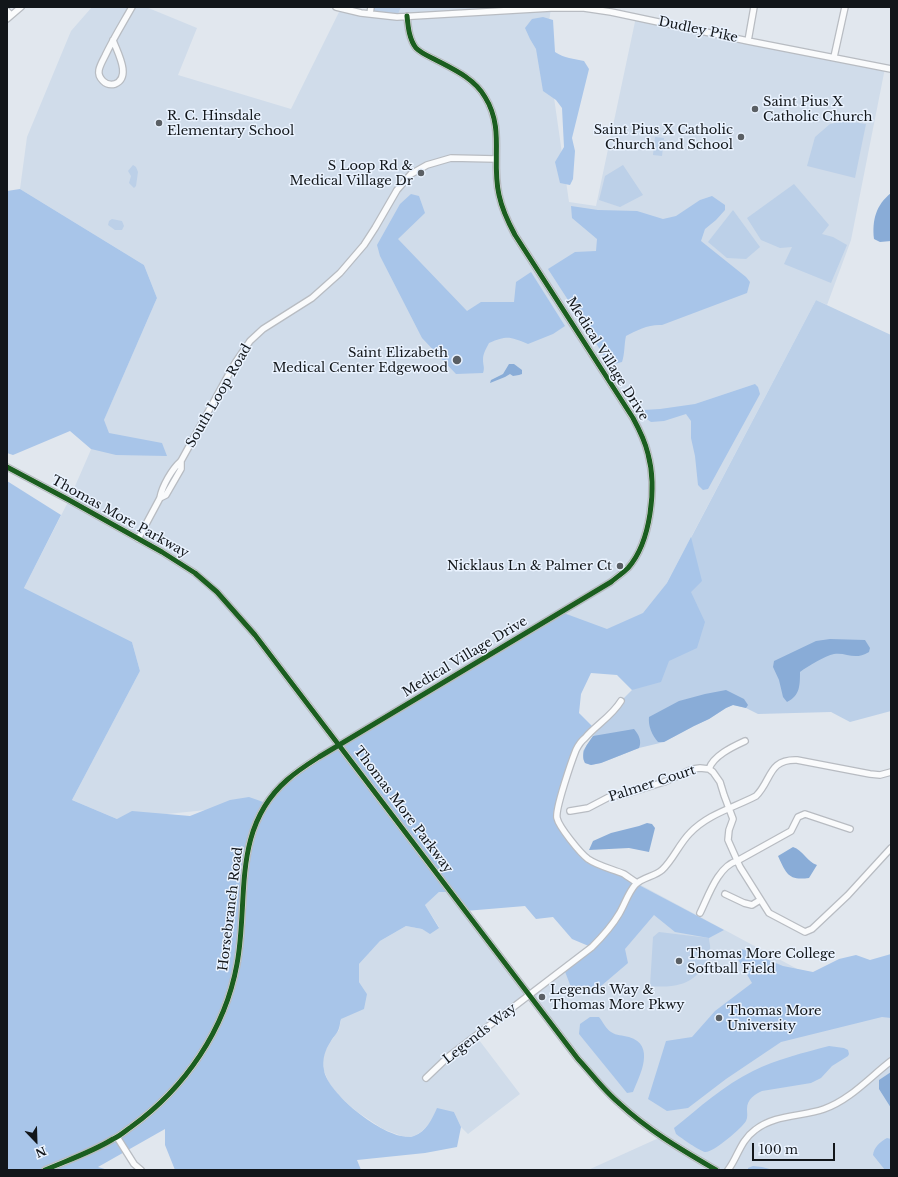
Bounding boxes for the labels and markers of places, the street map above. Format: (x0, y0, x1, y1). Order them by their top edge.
place label: Saint Pius X Catholic Church (763, 94, 872, 125)
marker: Saint Pius X Catholic Church (750, 104, 760, 114)
place label: R. C. Hinsdale Elementary School (167, 108, 294, 139)
marker: R. C. Hinsdale Elementary School (154, 118, 164, 128)
place label: Saint Pius X Catholic Church and School (594, 122, 733, 153)
marker: Saint Pius X Catholic Church and School (736, 132, 746, 142)
place label: S Loop Rd & Medical Village Dr (290, 158, 413, 189)
marker: S Loop Rd & Medical Village Dr (416, 168, 426, 178)
place label: Saint Elizabeth Medical Center Edgewood (272, 345, 448, 376)
marker: Saint Elizabeth Medical Center Edgewood (451, 354, 463, 366)
place label: Nicklaus Ln & Palmer Ct (447, 558, 612, 574)
marker: Nicklaus Ln & Palmer Ct (615, 561, 625, 571)
place label: Thomas More College Softball Field (687, 946, 835, 977)
marker: Thomas More College Softball Field (674, 956, 684, 966)
place label: Legends Way & Thomas More Pkwy (550, 982, 685, 1013)
marker: Legends Way & Thomas More Pkwy (537, 992, 547, 1002)
place label: Thomas More University (727, 1003, 821, 1034)
marker: Thomas More University (714, 1013, 724, 1023)

